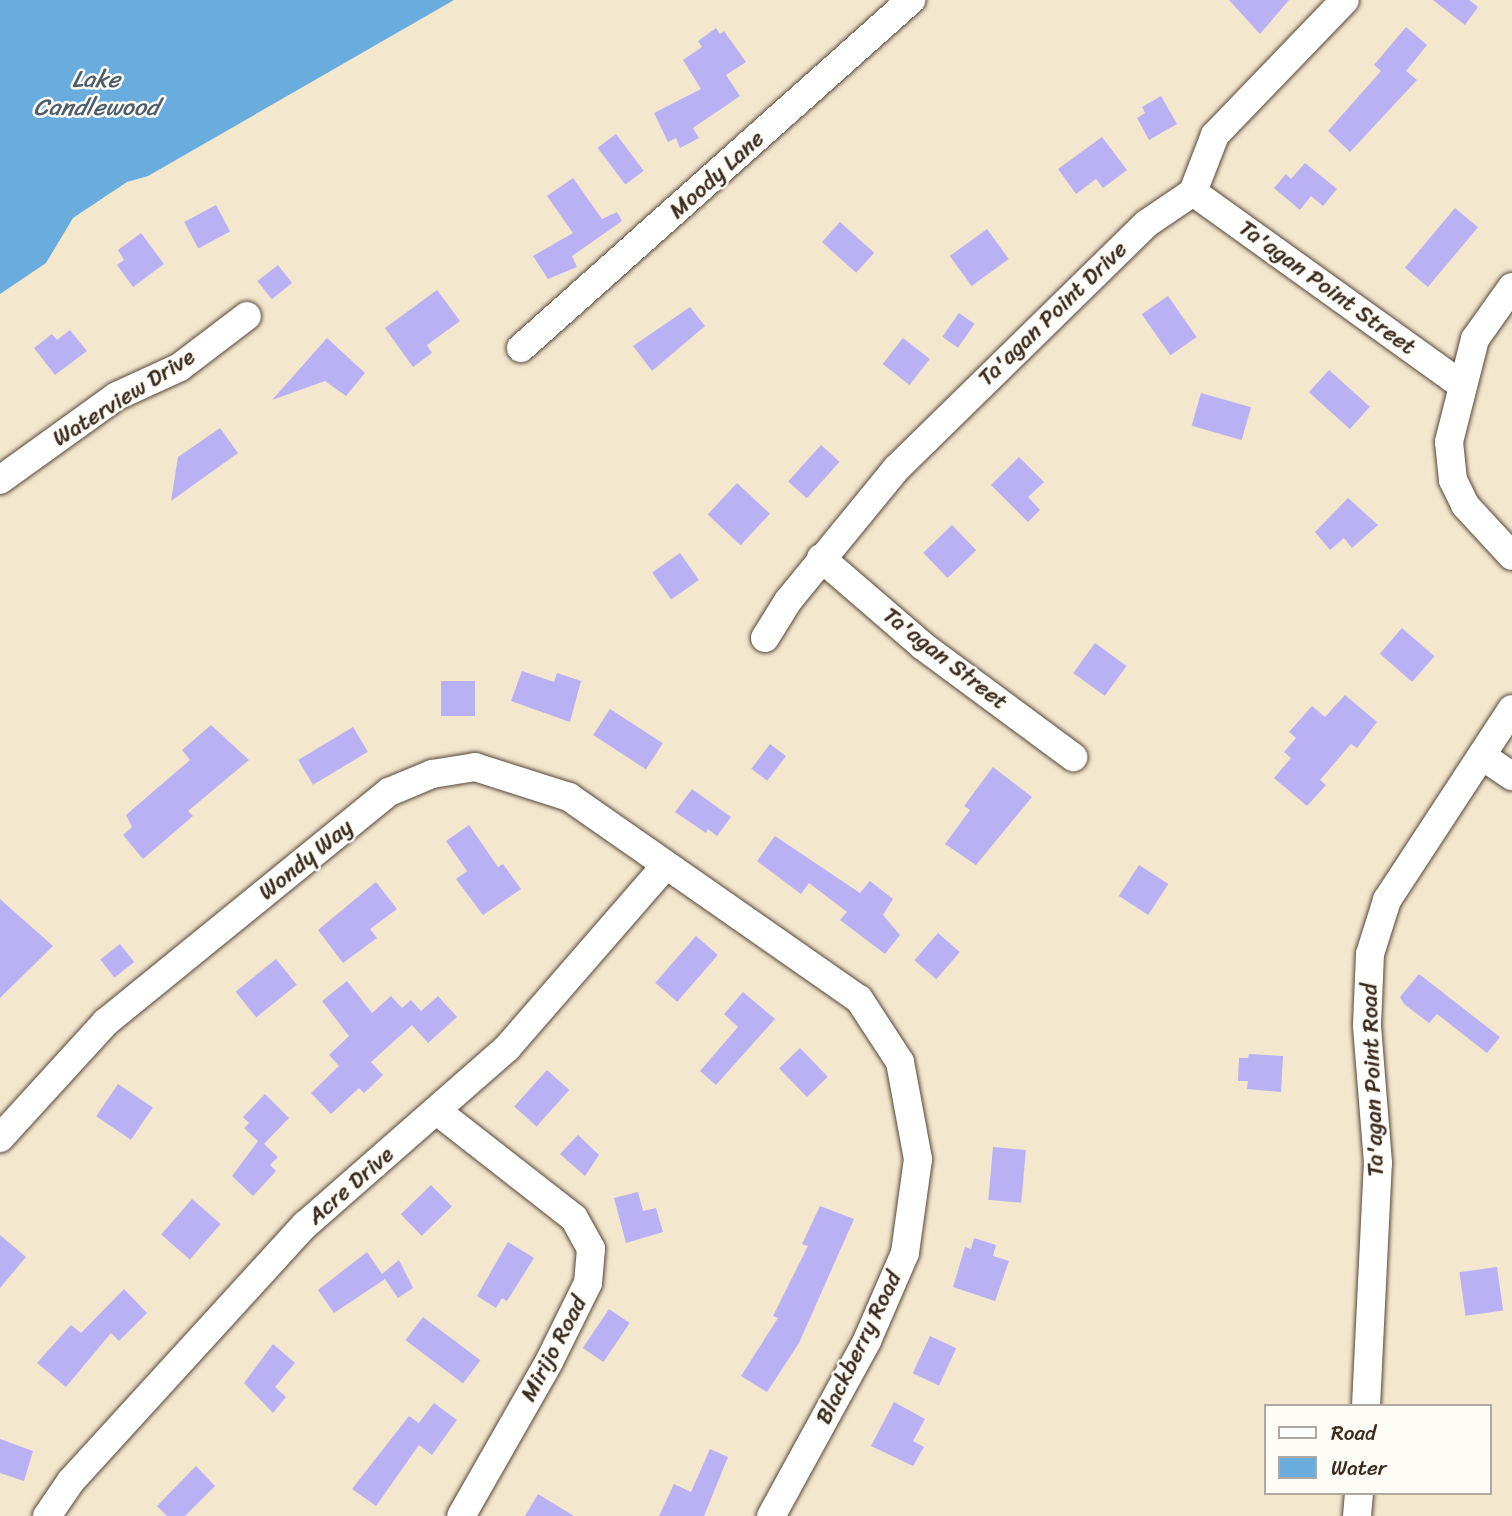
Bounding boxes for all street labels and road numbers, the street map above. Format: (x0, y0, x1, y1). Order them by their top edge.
street label: Moody Lane (664, 125, 770, 225)
street label: Ta'agan Point Street (1233, 215, 1421, 361)
street label: Ta'agan Point Drive (973, 236, 1133, 392)
street label: Waterview Drive (47, 343, 201, 453)
street label: Ta'agan Street (877, 602, 1013, 716)
street label: Wondy Way (253, 814, 359, 906)
street label: Ta'agan Point Road (1356, 983, 1390, 1177)
street label: Acre Drive (302, 1141, 400, 1231)
street label: Blackberry Road (810, 1267, 908, 1429)
street label: Mirijo Road (515, 1292, 593, 1406)

